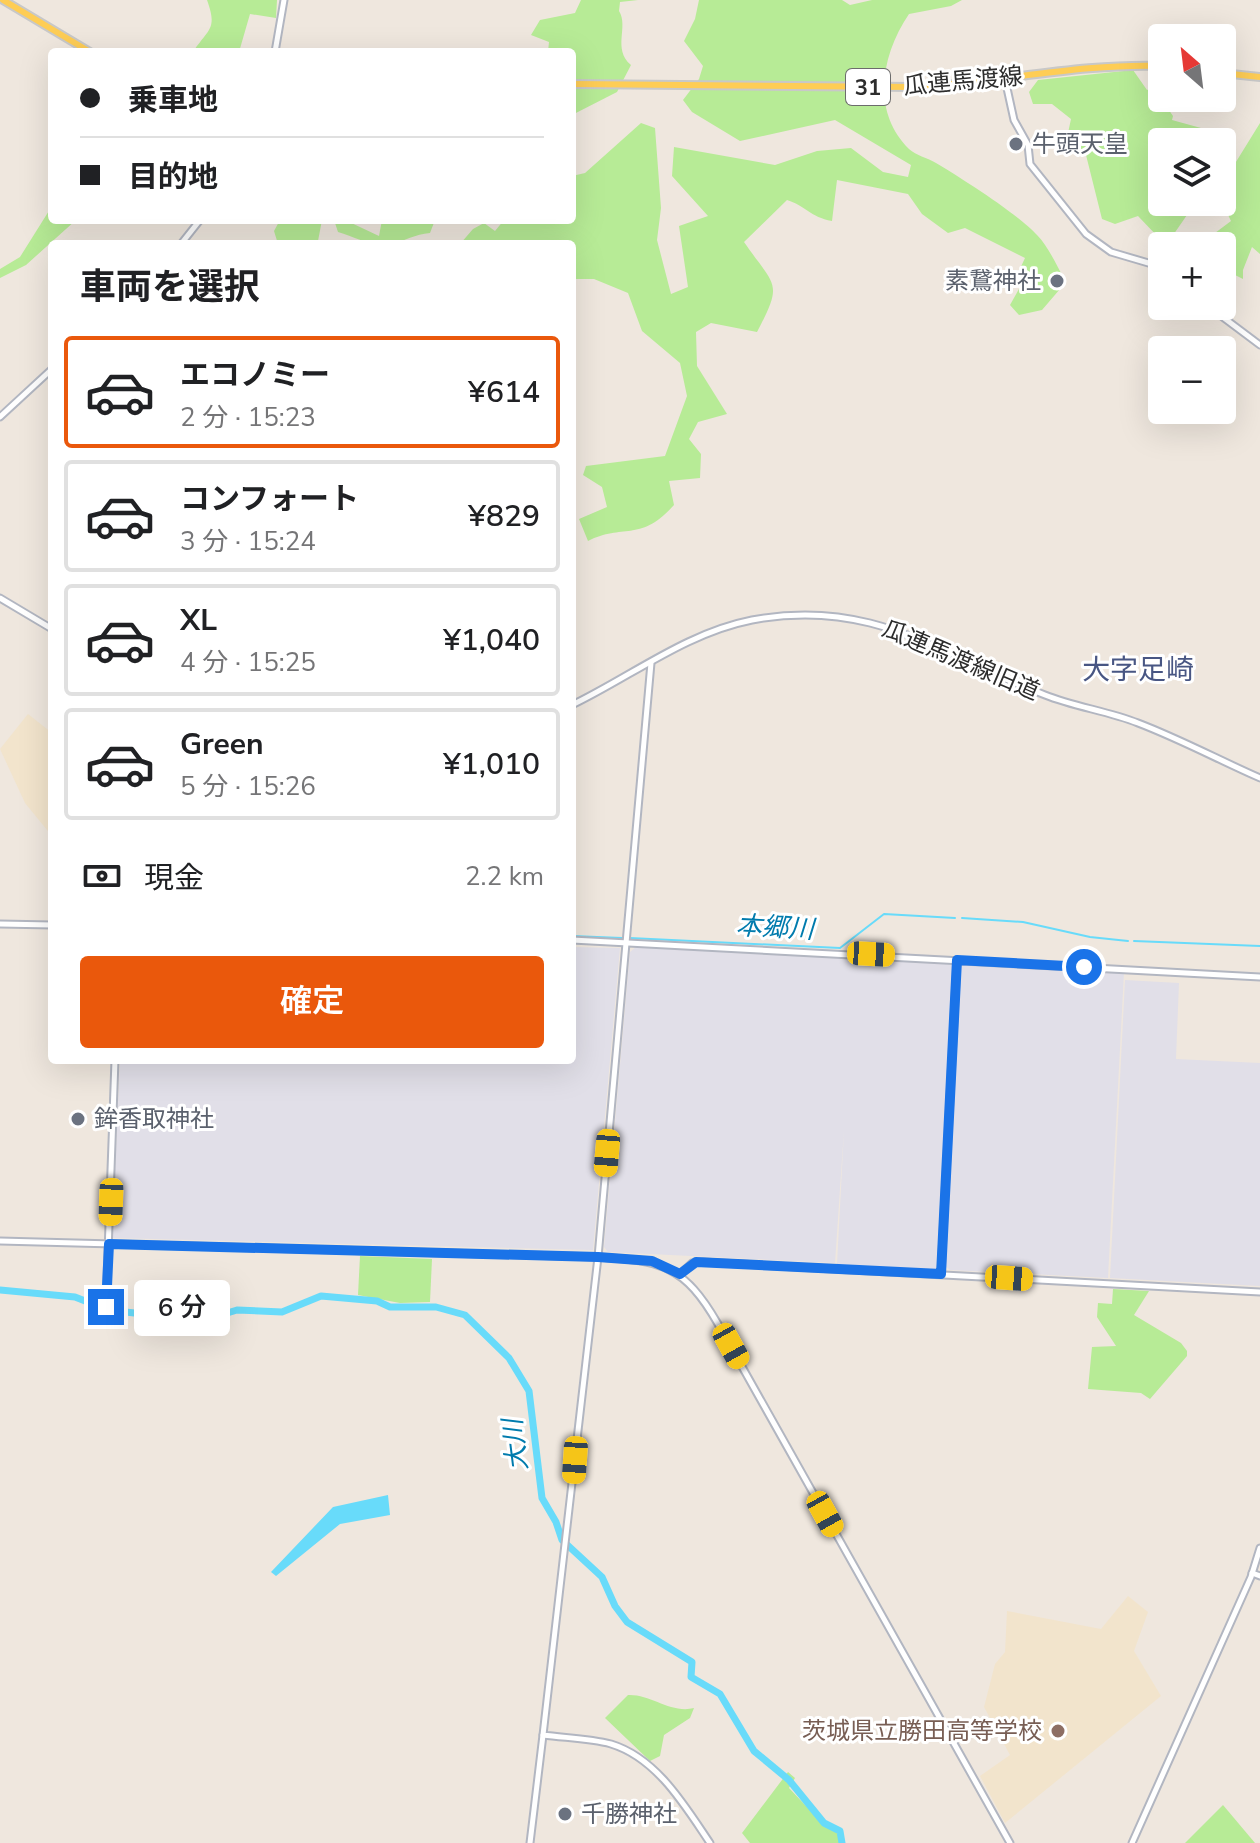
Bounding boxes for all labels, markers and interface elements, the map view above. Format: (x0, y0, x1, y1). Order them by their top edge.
north arrow (1148, 24, 1236, 112)
map controls (1148, 24, 1236, 424)
street label: 瓜連馬渡線 (902, 60, 1024, 102)
road number: 31 (846, 69, 890, 105)
text: 乗車地 (128, 80, 218, 121)
place label: 牛頭天皇 (1032, 128, 1128, 160)
button: layers (1148, 128, 1236, 216)
marker: 牛頭天皇 (1007, 135, 1025, 153)
text: 目的地 (128, 157, 218, 198)
button: + (1148, 232, 1236, 320)
text: 車両を選択 (80, 263, 260, 312)
place label: 素鵞神社 (945, 265, 1041, 297)
marker: 素鵞神社 (1048, 272, 1066, 290)
button: − (1148, 336, 1236, 424)
text: エコノミー (180, 355, 330, 396)
icon: car (84, 356, 156, 428)
text: ¥614 (468, 372, 540, 413)
text: 2 分 · 15:23 (180, 400, 316, 435)
text: コンフォート (180, 479, 359, 520)
icon: car (84, 480, 156, 552)
text: ¥829 (468, 496, 540, 537)
text: 3 分 · 15:24 (180, 524, 316, 559)
text: XL (180, 600, 217, 641)
icon: car (84, 604, 156, 676)
street label: 瓜連馬渡線旧道 (877, 612, 1045, 708)
text: ¥1,040 (443, 620, 540, 661)
text: 4 分 · 15:25 (180, 645, 316, 680)
district label: 大字足崎 (1082, 651, 1194, 689)
text: Green (180, 724, 264, 765)
icon: car (84, 728, 156, 800)
text: ¥1,010 (443, 744, 540, 785)
text: 5 分 · 15:26 (180, 769, 316, 804)
icon: cash (80, 854, 124, 898)
text: 現金 (144, 858, 204, 899)
text: 2.2 km (465, 859, 544, 894)
water label: 本郷川 (735, 908, 818, 947)
car (846, 941, 896, 967)
route start (1066, 949, 1102, 985)
button: 確定 (80, 956, 544, 1048)
place label: 鉾香取神社 (94, 1103, 214, 1135)
marker: 鉾香取神社 (69, 1110, 87, 1128)
car (593, 1128, 621, 1178)
car (98, 1178, 124, 1226)
car (984, 1264, 1034, 1292)
callout: 6 分 (134, 1279, 230, 1335)
route end (88, 1289, 124, 1325)
text: 6 分 (158, 1290, 206, 1325)
car (709, 1319, 753, 1373)
water label: 大川 (495, 1414, 536, 1473)
car (561, 1435, 589, 1485)
car (803, 1487, 847, 1541)
place label: 茨城県立勝田高等学校 (802, 1715, 1042, 1747)
marker: 茨城県立勝田高等学校 (1049, 1722, 1067, 1740)
place label: 千勝神社 (581, 1798, 677, 1830)
marker: 千勝神社 (556, 1805, 574, 1823)

